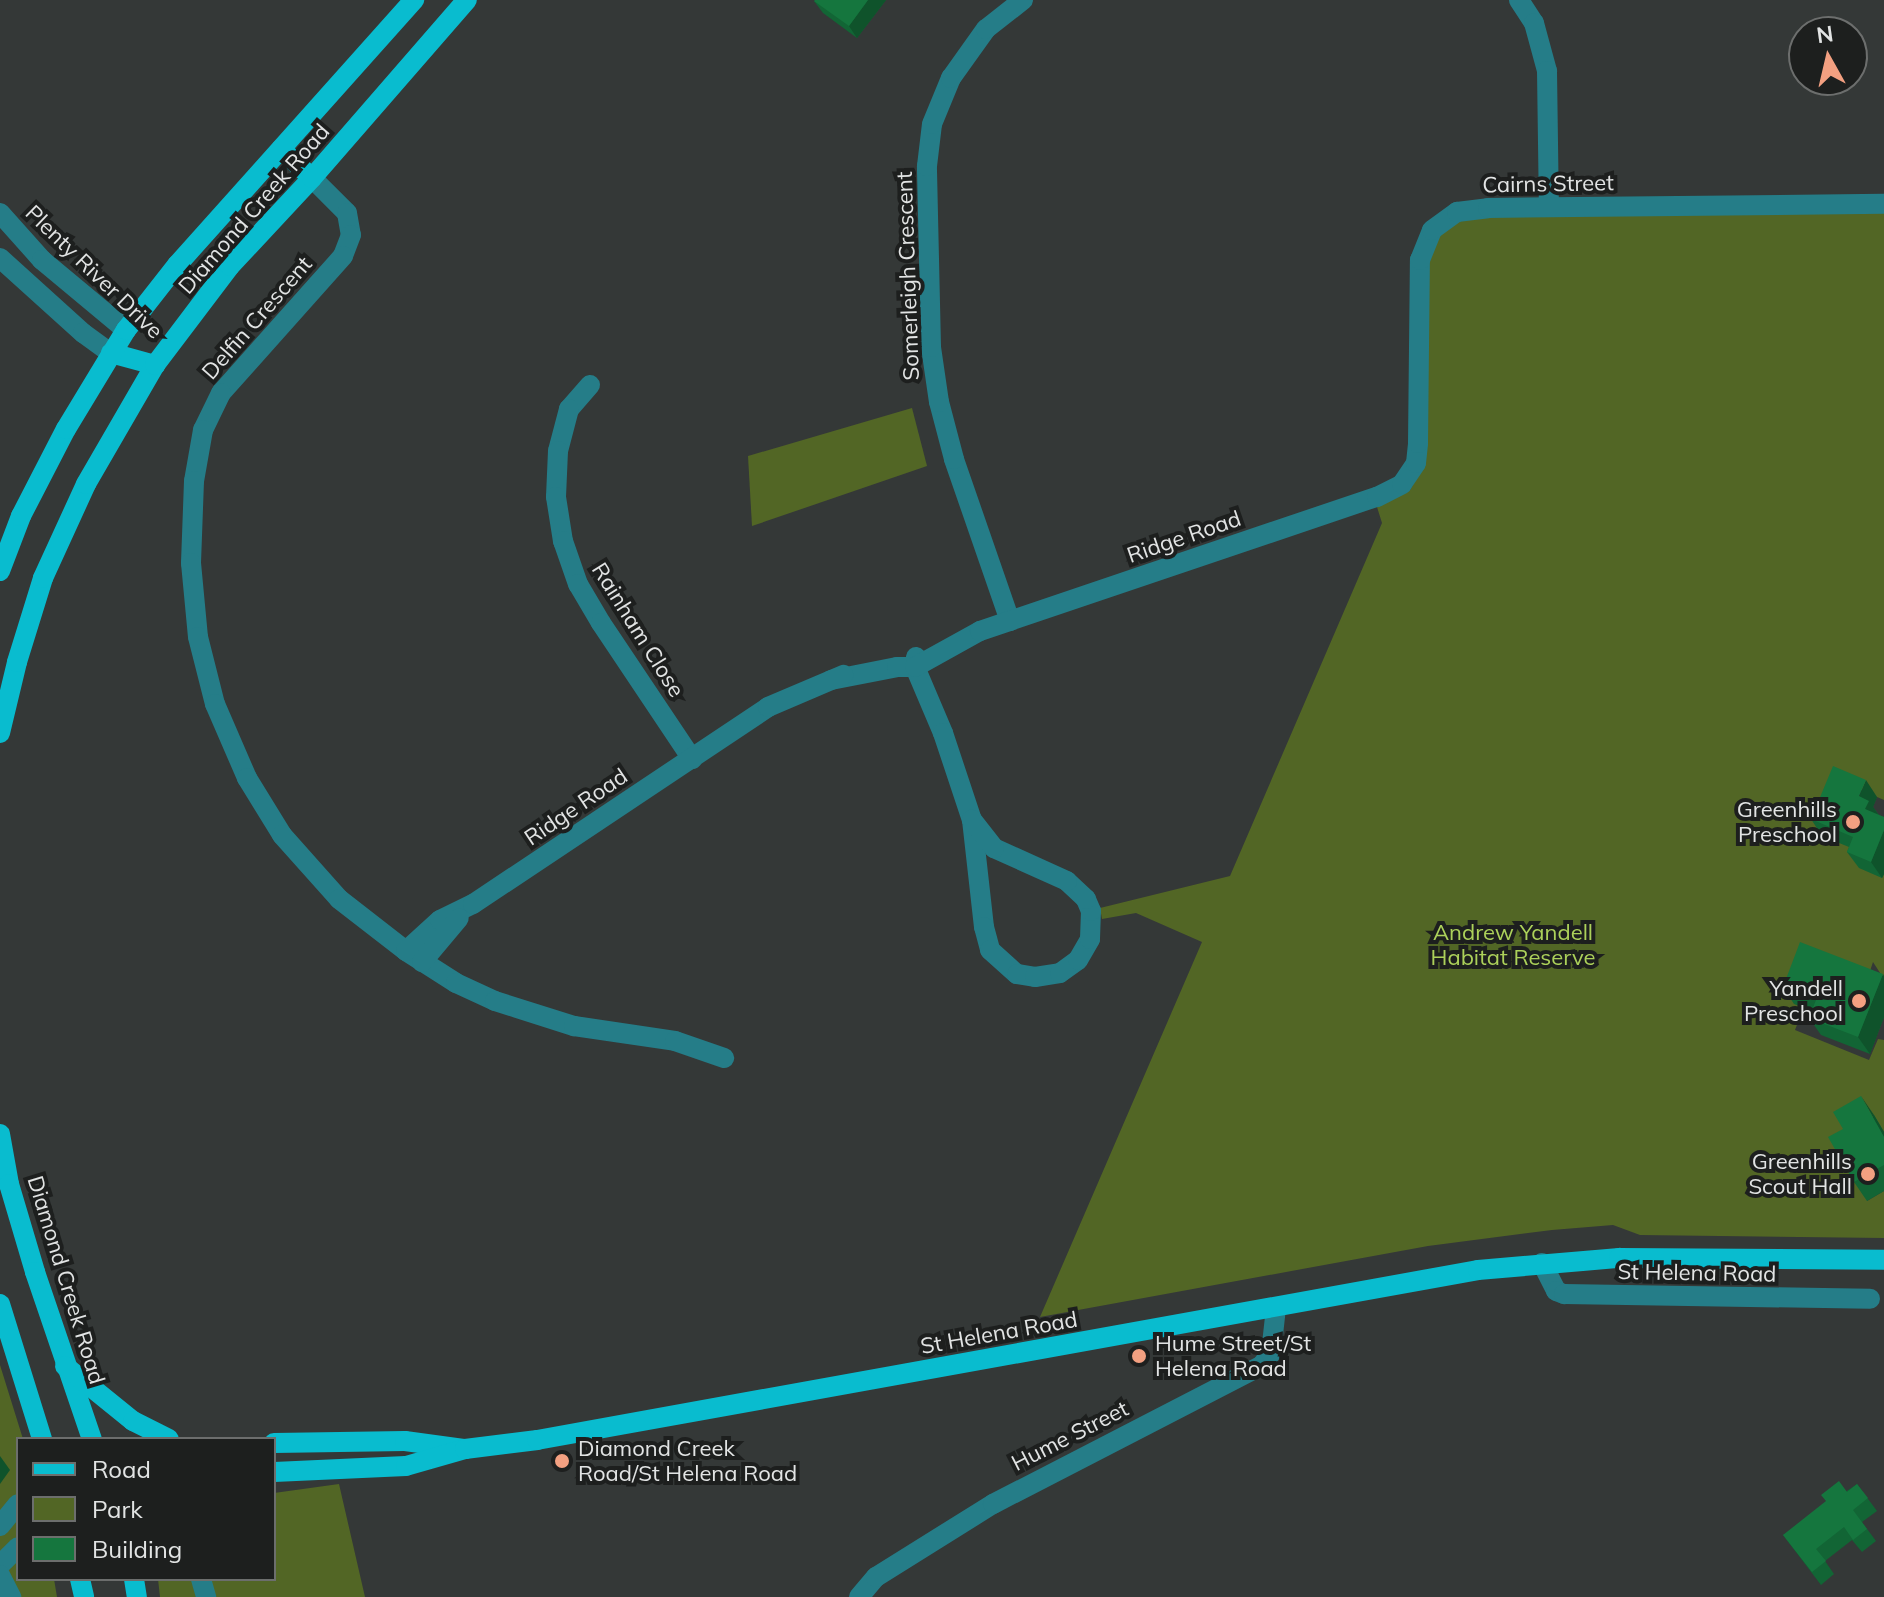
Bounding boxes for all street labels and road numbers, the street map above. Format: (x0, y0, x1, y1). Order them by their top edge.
street label: Diamond Creek Road (173, 119, 335, 299)
street label: Cairns Street (1482, 170, 1614, 198)
street label: Somerleigh Crescent (891, 171, 925, 381)
street label: Plenty River Drive (20, 200, 168, 344)
street label: Delfin Crescent (197, 251, 317, 385)
street label: Ridge Road (1124, 505, 1244, 569)
street label: Rainham Close (586, 558, 690, 702)
street label: Ridge Road (519, 763, 633, 851)
street label: Diamond Creek Road (22, 1173, 110, 1387)
street label: St Helena Road (1617, 1258, 1777, 1288)
street label: St Helena Road (918, 1306, 1080, 1360)
street label: Hume Street (1007, 1395, 1133, 1477)

